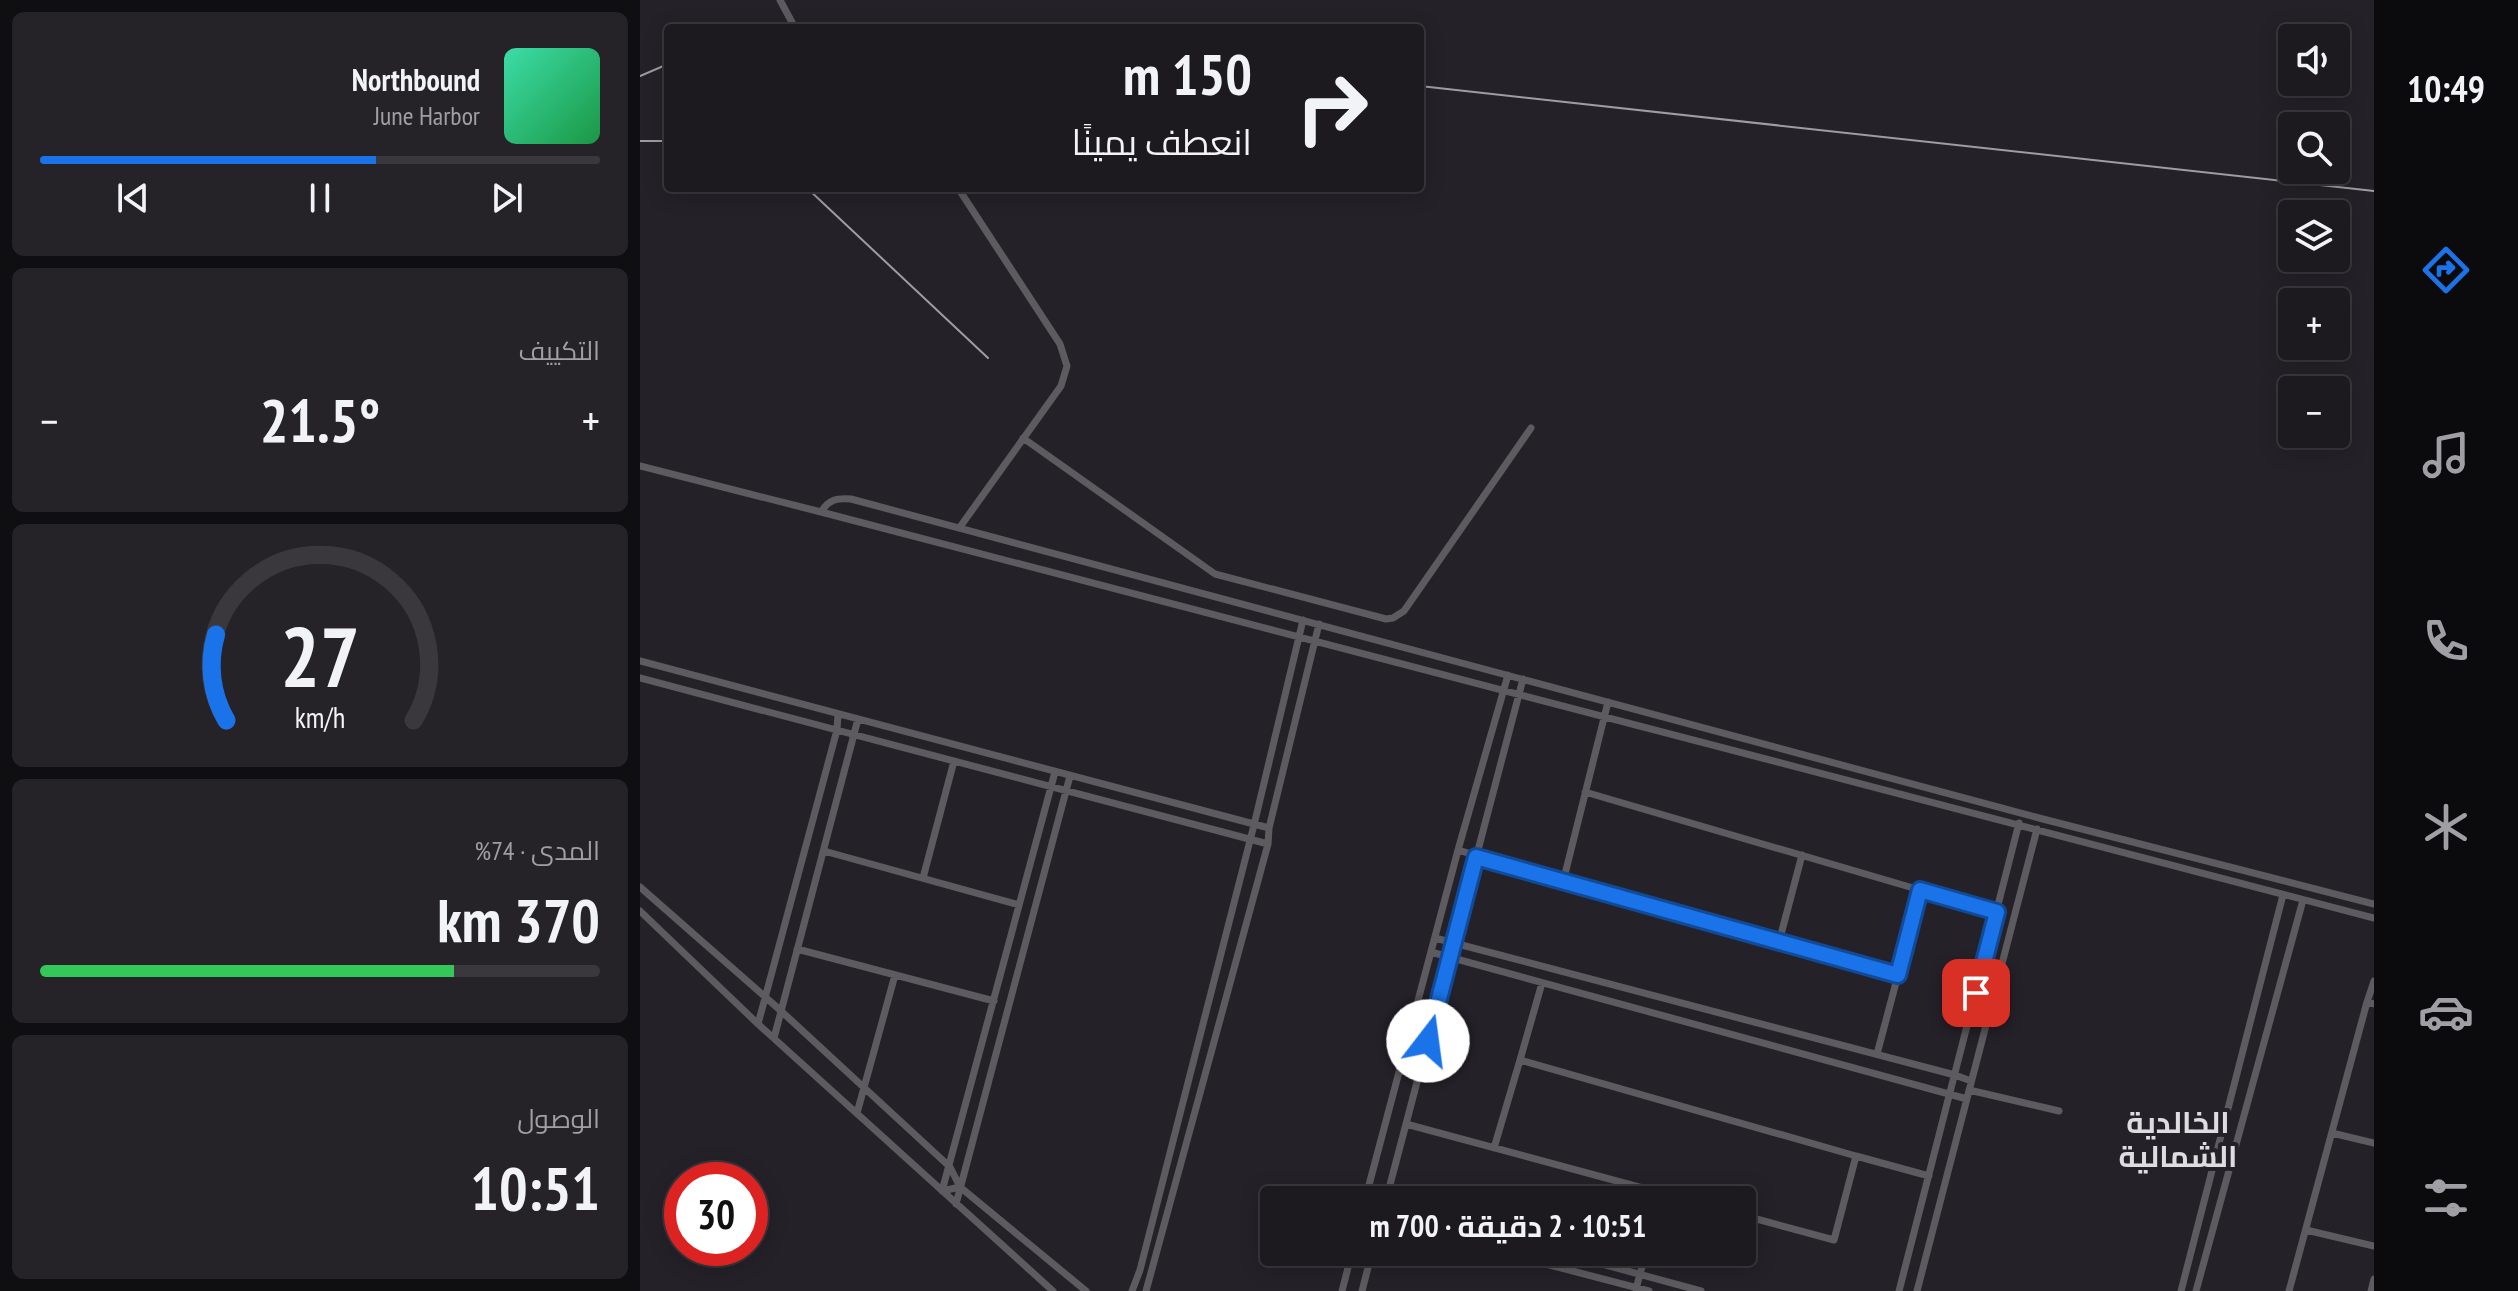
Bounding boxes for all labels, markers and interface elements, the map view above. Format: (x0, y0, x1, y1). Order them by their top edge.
map controls (2278, 24, 2350, 448)
button: sound (2278, 24, 2350, 96)
text: 150 m (1123, 38, 1252, 110)
icon: right (1280, 56, 1384, 160)
text: Northbound (352, 60, 480, 99)
text: 10:49 (2407, 65, 2485, 112)
text: June Harbor (374, 99, 480, 132)
button: search (2278, 112, 2350, 184)
text: انعطف يمينًا (1072, 118, 1252, 165)
icon: previous (111, 176, 155, 220)
icon: pause (298, 176, 342, 220)
icon: next (485, 176, 529, 220)
button: layers (2278, 200, 2350, 272)
icon: directions (2418, 242, 2474, 298)
button: + (2278, 288, 2350, 360)
text: التكييف (518, 334, 600, 367)
button: − (2278, 376, 2350, 448)
text: 21.5° (260, 381, 380, 459)
text: − (40, 392, 58, 449)
text: + (582, 392, 600, 449)
icon: music (2418, 427, 2474, 483)
text: 27 (280, 602, 360, 710)
icon: phone (2418, 613, 2474, 669)
text: km/h (295, 700, 345, 737)
icon: climate (2418, 799, 2474, 855)
text: المدى · 74% (475, 834, 600, 867)
text: 370 km (437, 881, 600, 959)
pin (1942, 959, 2010, 1027)
icon: arrive (1954, 971, 1998, 1015)
icon: car (2418, 984, 2474, 1040)
position arrow (1386, 999, 1470, 1083)
text: الوصول (517, 1102, 600, 1135)
district label: الخالدية الشمالية (2119, 1102, 2237, 1175)
text: 10:51 (470, 1149, 600, 1227)
speed limit sign: 30 (664, 1162, 768, 1266)
icon: filters (2418, 1170, 2474, 1226)
text: 10:51 · 2 دقيقة · 700 m (1370, 1206, 1646, 1245)

